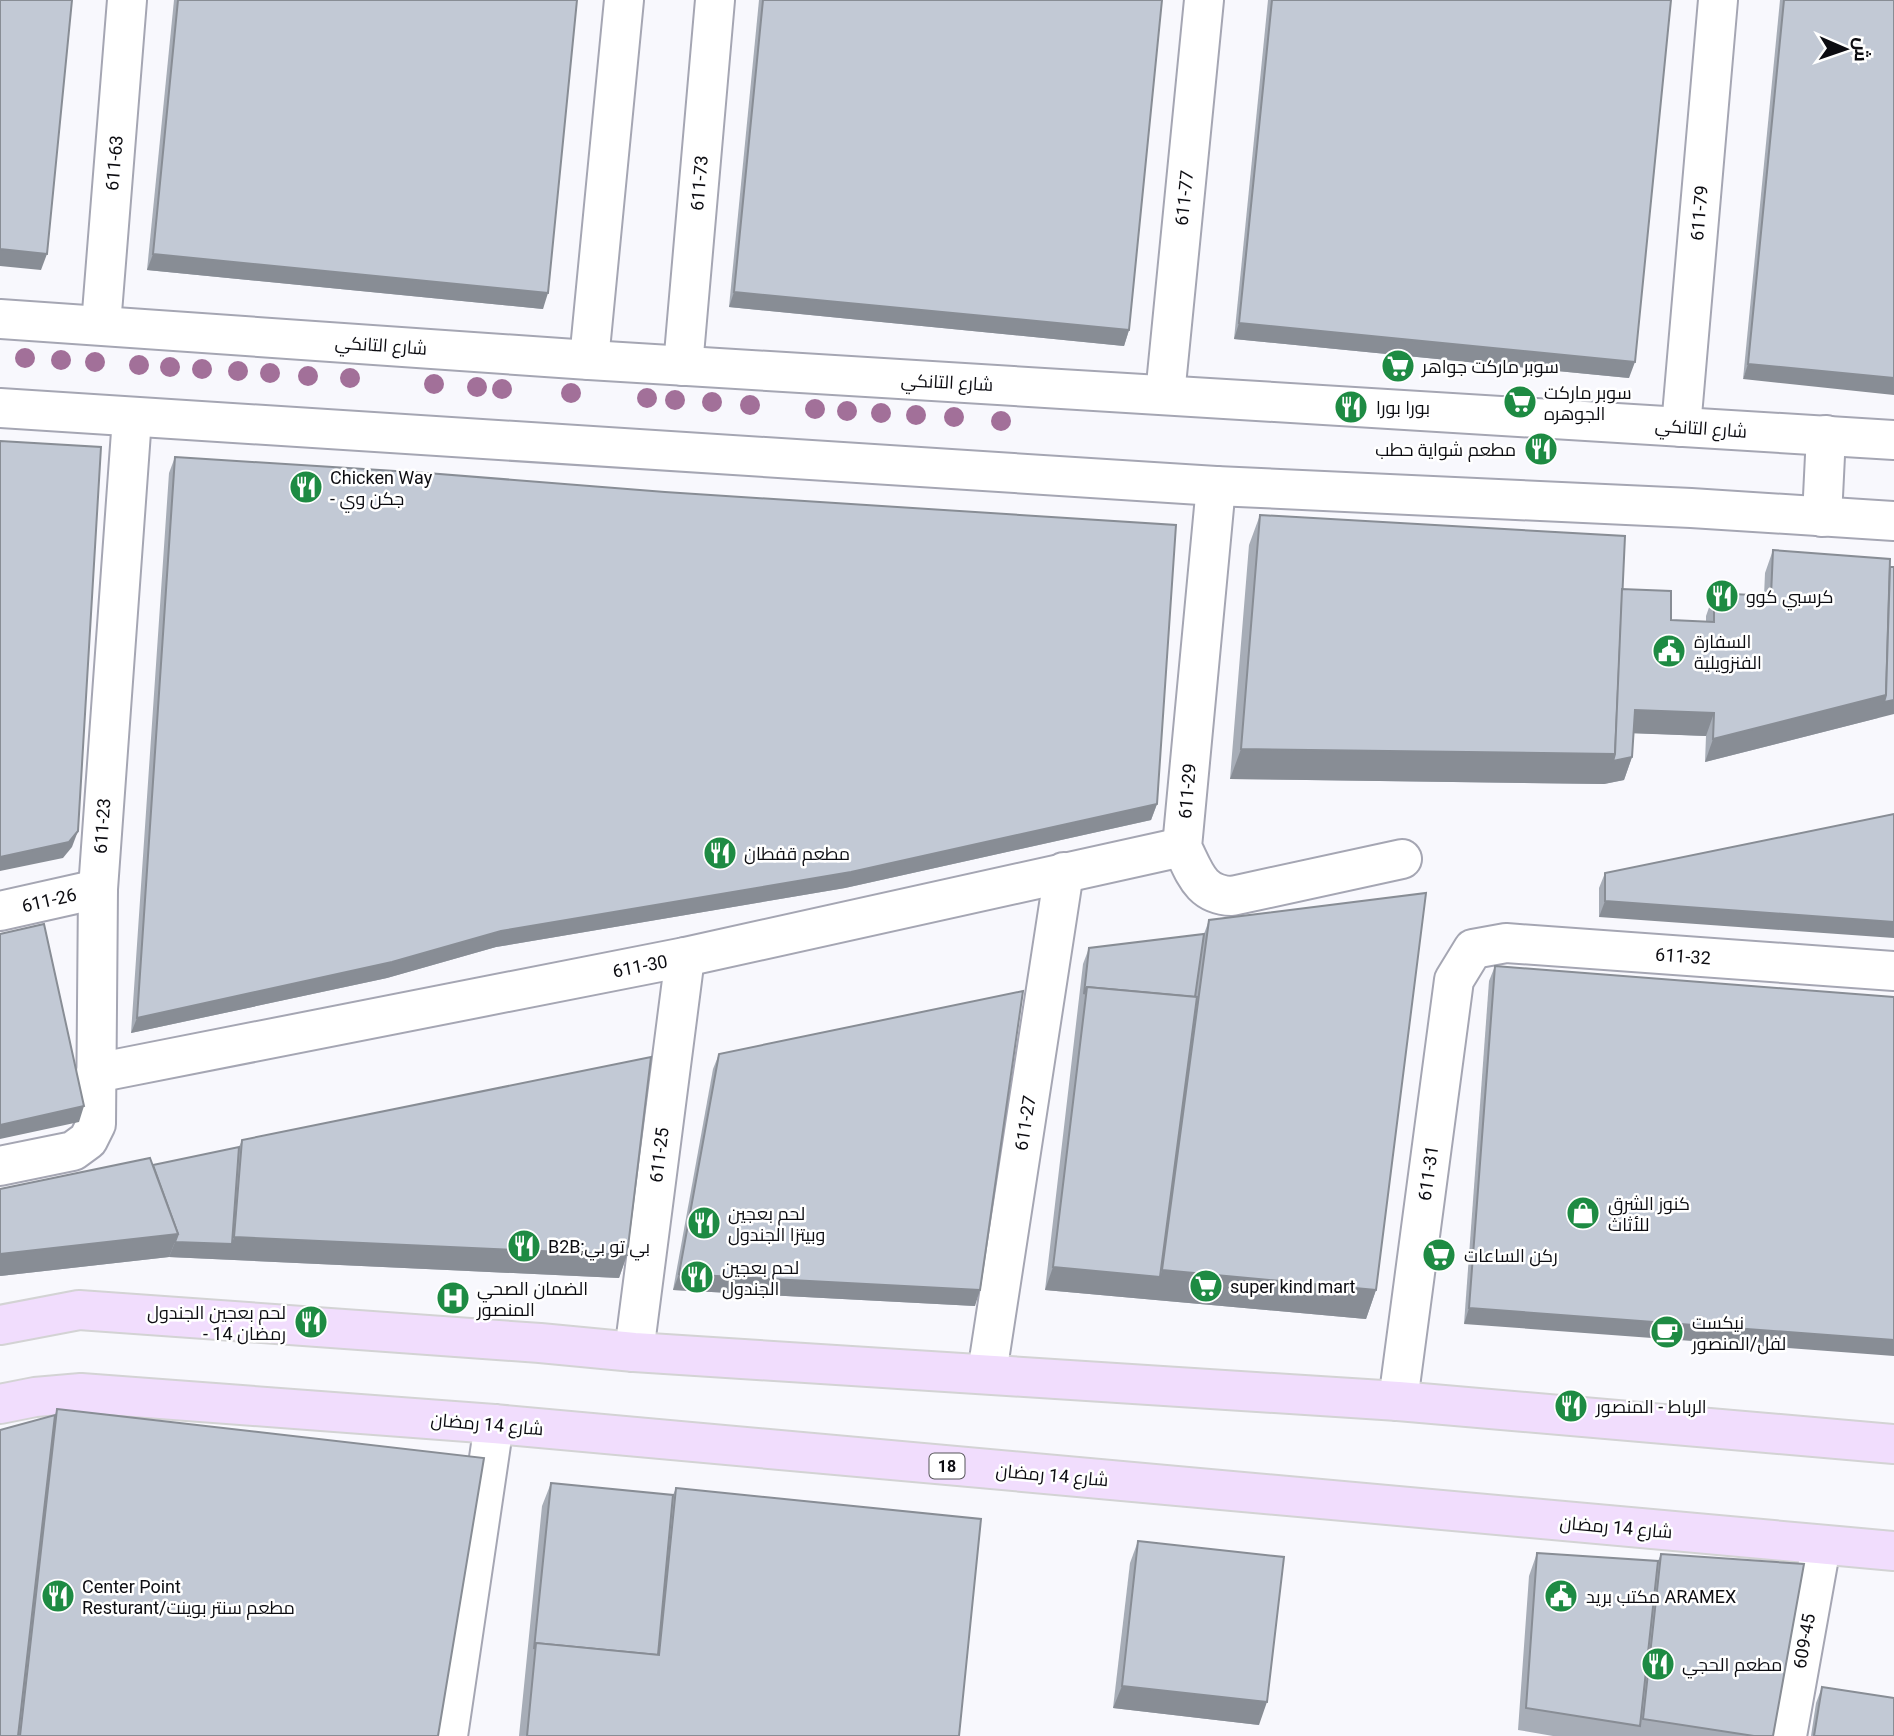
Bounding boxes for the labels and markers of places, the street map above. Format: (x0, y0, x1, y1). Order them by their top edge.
supermarket icon: سوبر ماركت جواهر (1379, 347, 1417, 385)
place label: سوبر ماركت جواهر (1421, 356, 1559, 378)
place label: سوبر ماركت الجوهره (1544, 382, 1632, 425)
supermarket icon: سوبر ماركت الجوهره (1501, 383, 1539, 421)
restaurant icon: بورا بورا (1332, 388, 1370, 426)
place label: بورا بورا (1376, 397, 1430, 419)
restaurant icon: مطعم شواية حطب (1522, 430, 1560, 468)
place label: مطعم شواية حطب (1375, 439, 1516, 462)
place label: Chicken Way - جكن وي (330, 467, 433, 513)
restaurant icon: Chicken Way - جكن وي (287, 468, 325, 506)
restaurant icon: كرسبي كوو (1703, 577, 1741, 615)
place label: كرسبي كوو (1746, 586, 1833, 611)
place label: السفارة الفنزويلية (1694, 631, 1762, 674)
public building icon: السفارة الفنزويلية (1650, 632, 1688, 670)
restaurant icon: مطعم قفطان (701, 834, 739, 872)
place label: مطعم قفطان (744, 843, 850, 866)
place label: كنوز الشرق للأثاث (1608, 1193, 1690, 1235)
shop icon: كنوز الشرق للأثاث (1564, 1194, 1602, 1232)
place label: لحم بعجين وبيتزا الجندول (728, 1203, 825, 1246)
restaurant icon: لحم بعجين وبيتزا الجندول (685, 1204, 723, 1242)
restaurant icon: B2B;بي تو بي (505, 1227, 543, 1265)
place label: B2B;بي تو بي (548, 1236, 650, 1261)
supermarket icon: ركن الساعات (1420, 1236, 1458, 1274)
place label: ركن الساعات (1464, 1245, 1558, 1267)
place label: لحم بعجين الجندول (722, 1257, 799, 1300)
restaurant icon: لحم بعجين الجندول (678, 1258, 716, 1296)
supermarket icon: super kind mart (1187, 1267, 1225, 1305)
place label: super kind mart (1230, 1276, 1356, 1297)
place label: الضمان الصحي المنصور (476, 1278, 588, 1321)
hospital icon: الضمان الصحي المنصور (434, 1279, 472, 1317)
place label: لحم بعجين الجندول - 14 رمضان (147, 1302, 286, 1345)
restaurant icon: لحم بعجين الجندول - 14 رمضان (292, 1303, 330, 1341)
place label: نيكست لفل/المنصور (1691, 1312, 1786, 1355)
cafe icon: نيكست لفل/المنصور (1648, 1313, 1686, 1351)
restaurant icon: الرباط - المنصور (1552, 1387, 1590, 1425)
place label: الرباط - المنصور (1595, 1396, 1707, 1418)
place label: Center Point Resturant/مطعم سنتر بوينت (82, 1576, 295, 1620)
restaurant icon: Center Point Resturant/مطعم سنتر بوينت (39, 1577, 77, 1615)
public building icon: مكتب بريد ARAMEX (1542, 1577, 1580, 1615)
place label: مكتب بريد ARAMEX (1586, 1586, 1736, 1608)
restaurant icon: مطعم الحجي (1639, 1645, 1677, 1683)
place label: مطعم الحجي (1682, 1654, 1782, 1679)

